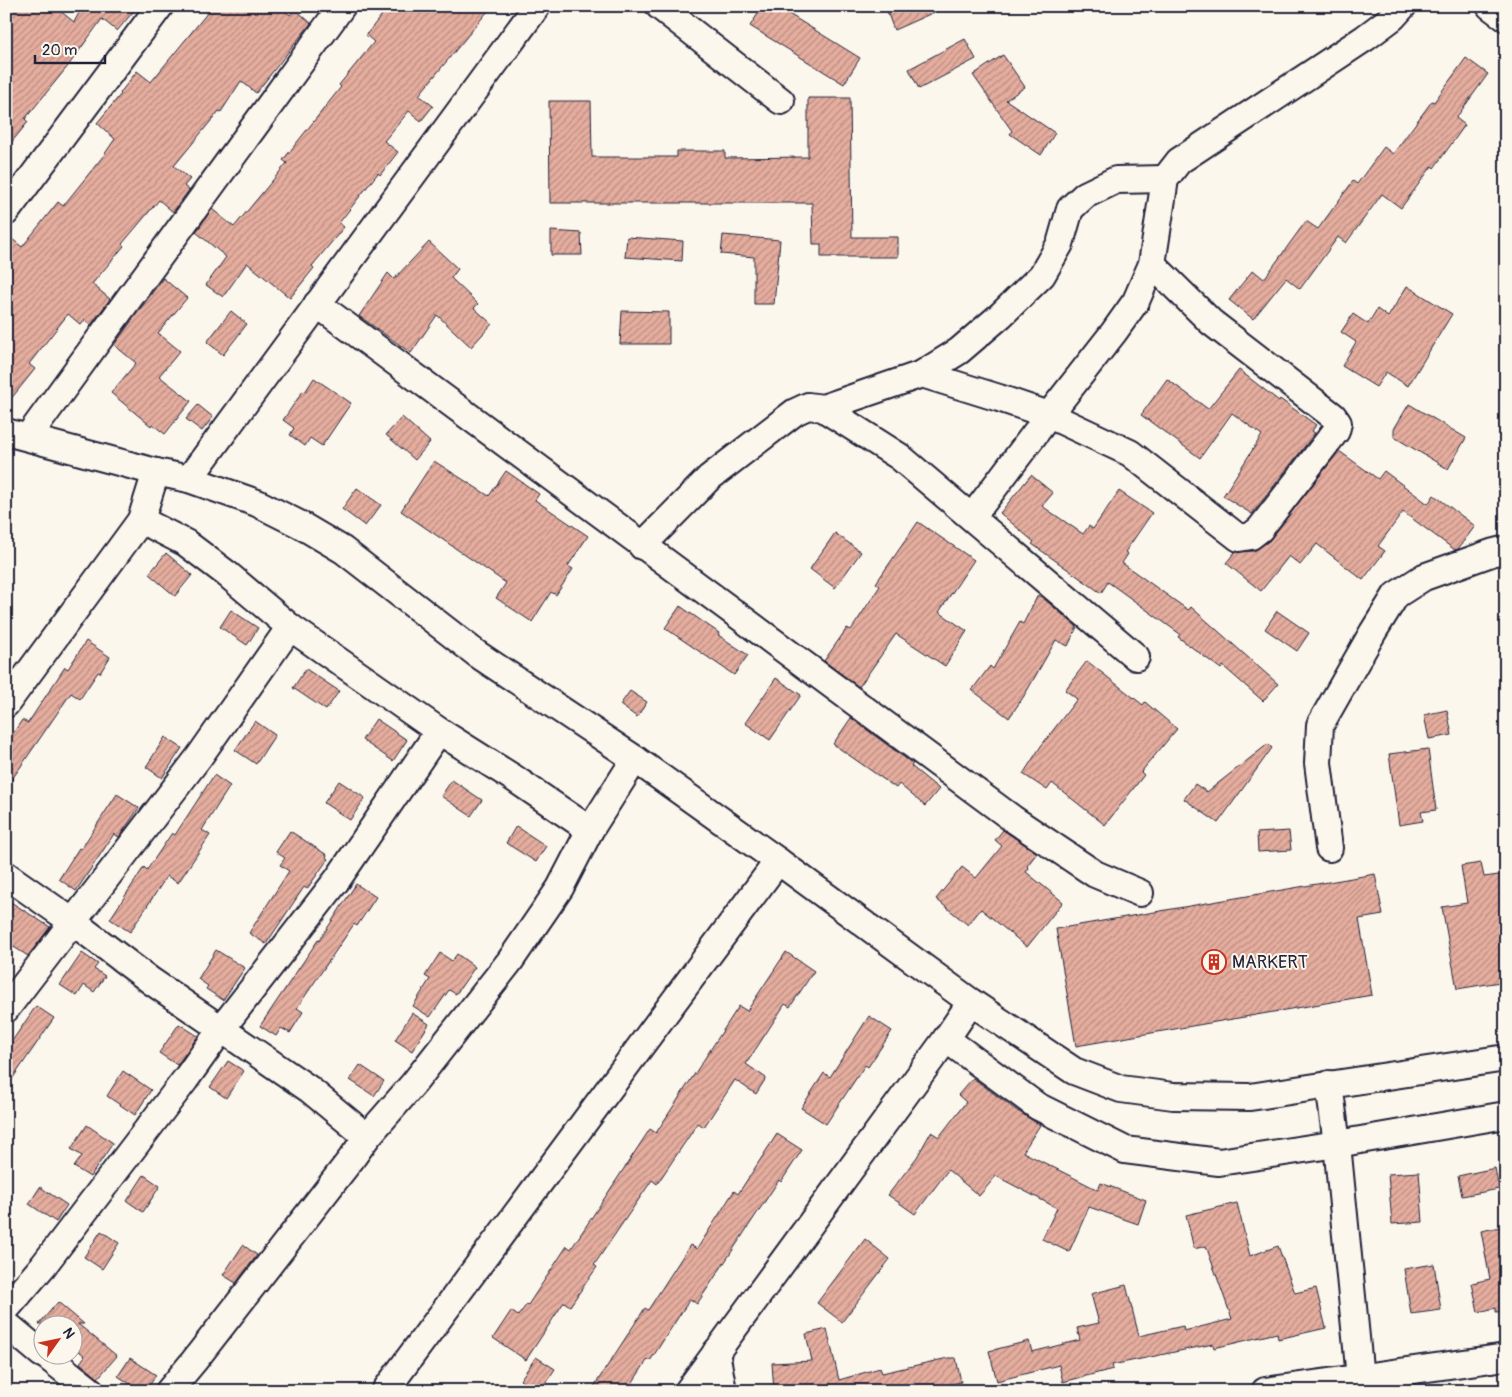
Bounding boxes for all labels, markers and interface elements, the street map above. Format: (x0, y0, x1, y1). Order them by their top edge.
scale bar (35, 32, 105, 64)
text: 20 m (42, 41, 77, 60)
building icon: MARKERT (1201, 949, 1227, 975)
place label: MARKERT (1232, 951, 1308, 974)
north arrow (32, 1314, 82, 1364)
text: N (59, 1325, 78, 1342)

